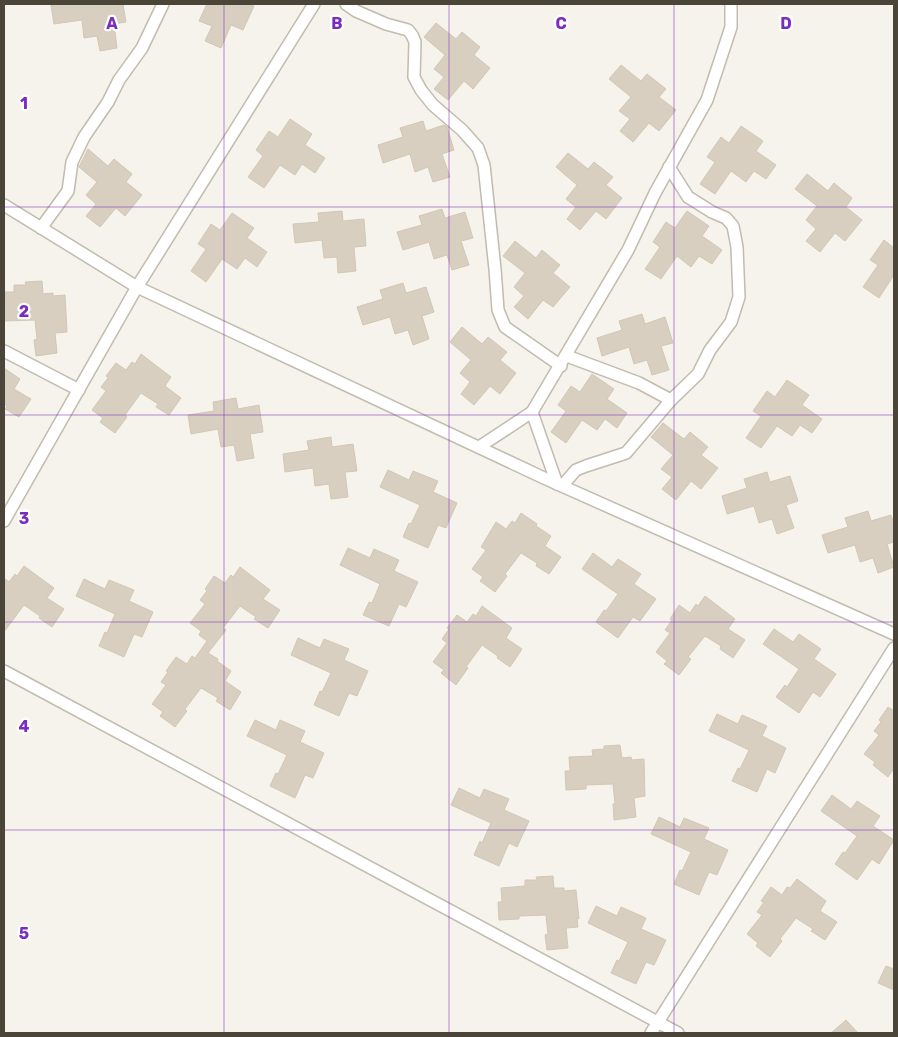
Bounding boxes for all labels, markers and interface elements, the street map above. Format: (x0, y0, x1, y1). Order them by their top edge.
text: A (106, 14, 118, 33)
text: B (331, 14, 343, 33)
text: C (555, 14, 567, 33)
text: D (780, 14, 792, 33)
text: 1 (20, 94, 28, 113)
text: 2 (19, 302, 29, 321)
text: 3 (19, 509, 29, 528)
text: 4 (19, 717, 30, 736)
text: 5 (19, 924, 29, 943)

